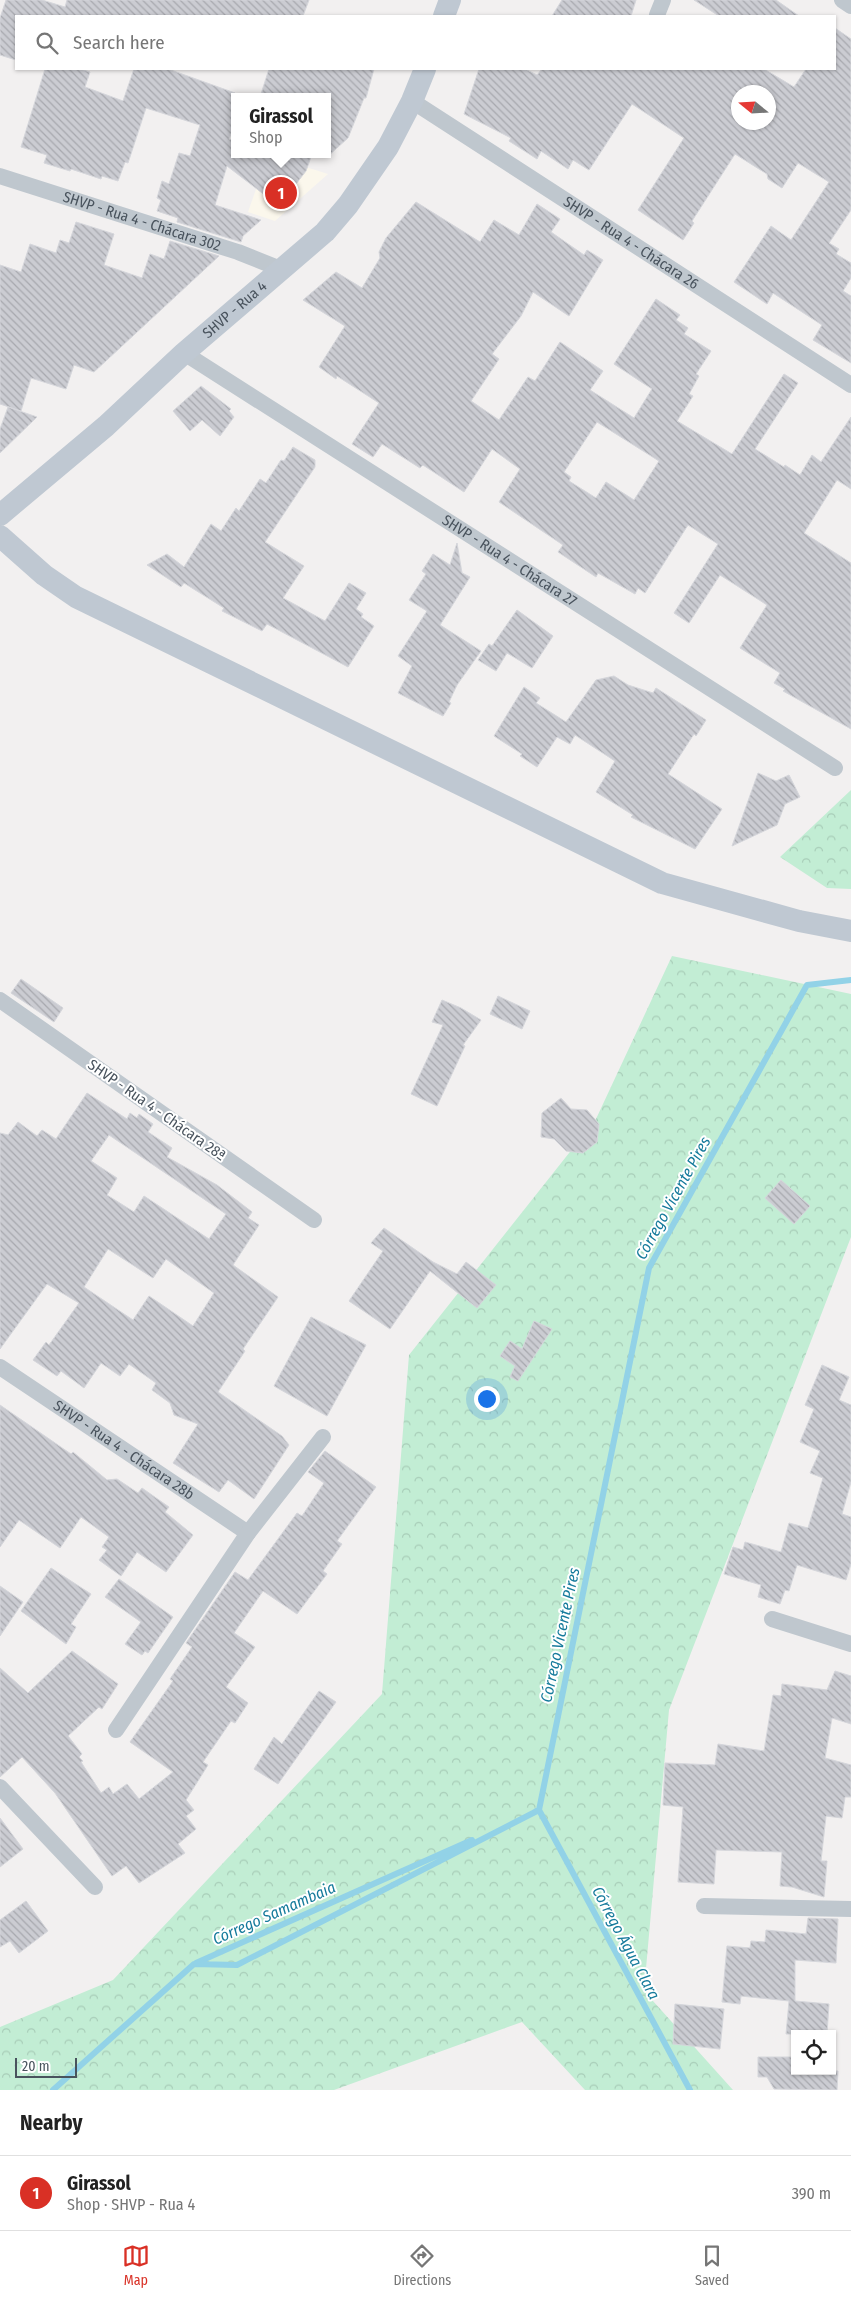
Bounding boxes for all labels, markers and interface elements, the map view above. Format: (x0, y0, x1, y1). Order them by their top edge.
search box (15, 15, 836, 70)
icon: search (33, 29, 61, 57)
text: Search here (73, 31, 165, 54)
north arrow (731, 85, 776, 130)
popup (231, 93, 331, 158)
text: Girassol (249, 105, 313, 128)
text: Shop (249, 128, 282, 147)
pin: 1 (265, 174, 297, 212)
street label: SHVP - Rua 4 - Chácara 302 (61, 188, 223, 255)
street label: SHVP - Rua 4 - Chácara 26 (560, 192, 702, 293)
street label: SHVP - Rua 4 (199, 277, 270, 342)
street label: SHVP - Rua 4 - Chácara 27 (439, 511, 580, 610)
street label: SHVP - Rua 4 - Chácara 28ª (85, 1056, 230, 1165)
water label: Córrego Vicente Pires (631, 1133, 715, 1263)
your location (474, 1386, 500, 1412)
street label: SHVP - Rua 4 - Chácara 28b (50, 1396, 198, 1503)
water label: Córrego Vicente Pires (536, 1566, 584, 1704)
water label: Córrego Samambaia (210, 1877, 338, 1949)
water label: Córrego Água Clara (588, 1883, 665, 2003)
map controls (791, 2030, 836, 2075)
button: locate (791, 2030, 836, 2075)
scale bar (15, 2055, 78, 2078)
text: 20 m (22, 2058, 50, 2075)
text: Nearby (20, 2110, 82, 2136)
text: Girassol (67, 2172, 131, 2195)
text: 1 (33, 2184, 39, 2203)
text: 390 m (792, 2184, 831, 2203)
text: Shop · SHVP - Rua 4 (67, 2195, 195, 2214)
tab: Map (122, 2242, 150, 2289)
tab: Directions (393, 2242, 451, 2289)
tab: Saved (695, 2242, 729, 2289)

